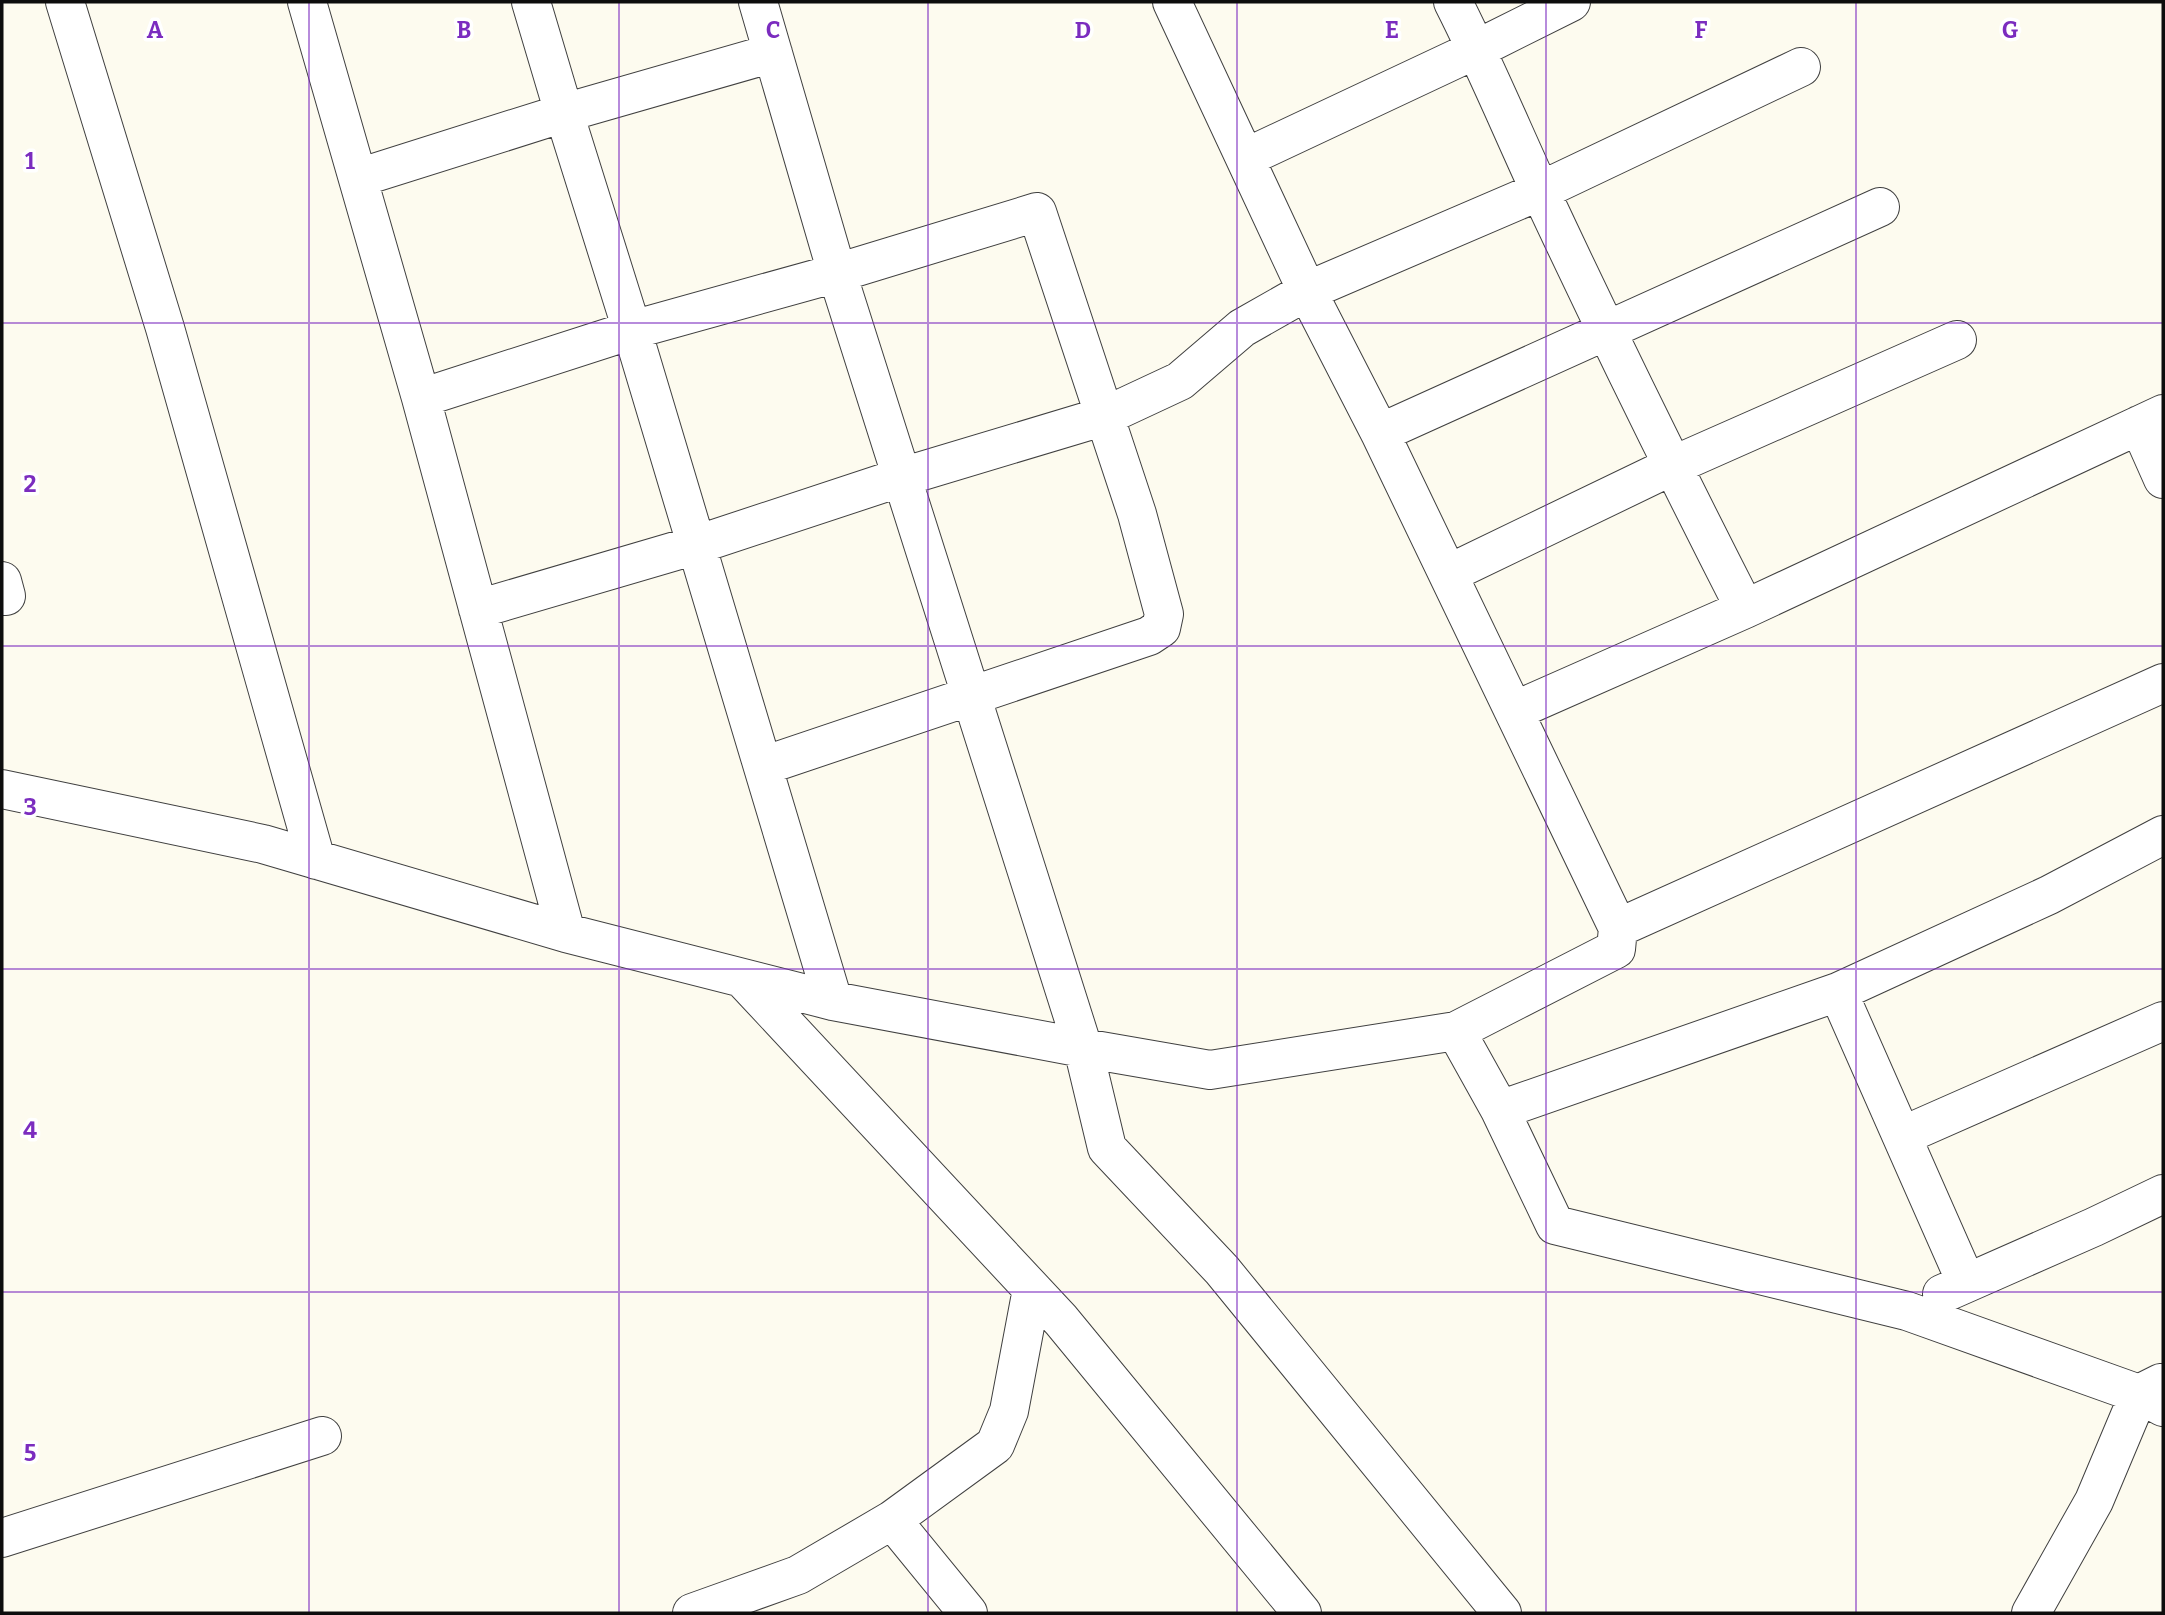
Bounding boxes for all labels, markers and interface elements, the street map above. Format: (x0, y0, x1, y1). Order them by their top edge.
text: A (147, 16, 164, 44)
text: B (457, 16, 471, 44)
text: C (766, 16, 780, 44)
text: D (1075, 16, 1091, 44)
text: E (1385, 16, 1399, 44)
text: F (1695, 16, 1708, 44)
text: G (2002, 16, 2019, 44)
text: 1 (25, 147, 35, 175)
text: 2 (24, 470, 37, 498)
text: 3 (23, 793, 37, 821)
text: 4 (23, 1116, 37, 1144)
text: 5 (24, 1439, 36, 1467)

